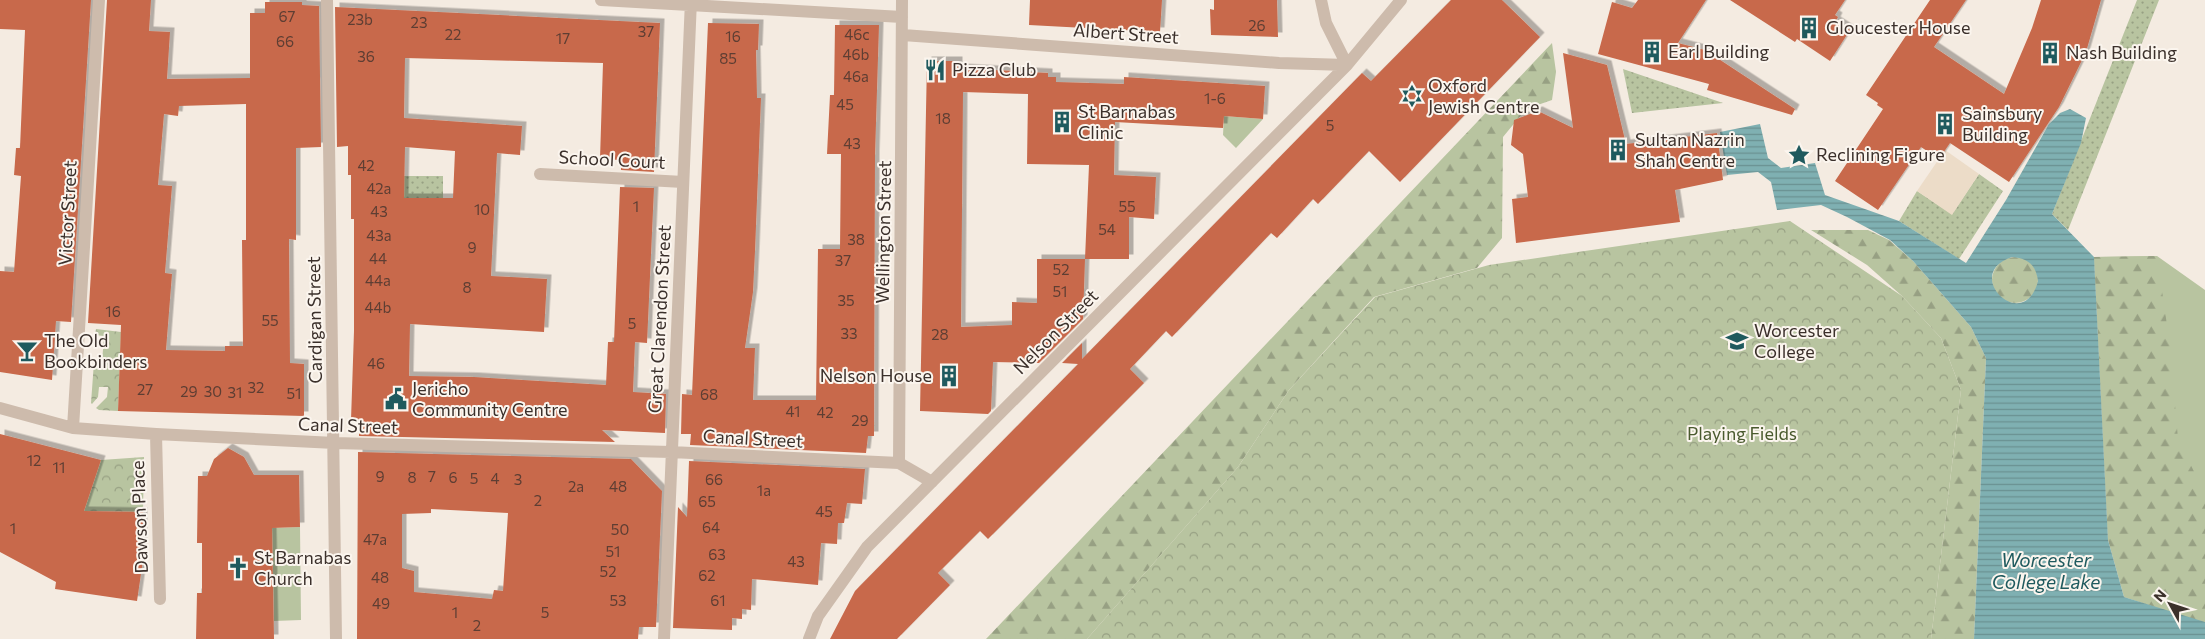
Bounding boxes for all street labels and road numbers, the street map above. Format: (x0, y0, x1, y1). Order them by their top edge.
street label: Albert Street (1072, 18, 1180, 48)
street label: School Court (558, 145, 666, 173)
street label: Victor Street (53, 160, 81, 266)
street label: Wellington Street (871, 160, 895, 304)
street label: Great Clarendon Street (643, 224, 675, 414)
street label: Cardigan Street (302, 256, 326, 384)
street label: Nelson Street (1008, 284, 1102, 378)
street label: Canal Street (297, 412, 399, 438)
street label: Canal Street (702, 424, 804, 452)
street label: Dawson Place (126, 460, 152, 574)

